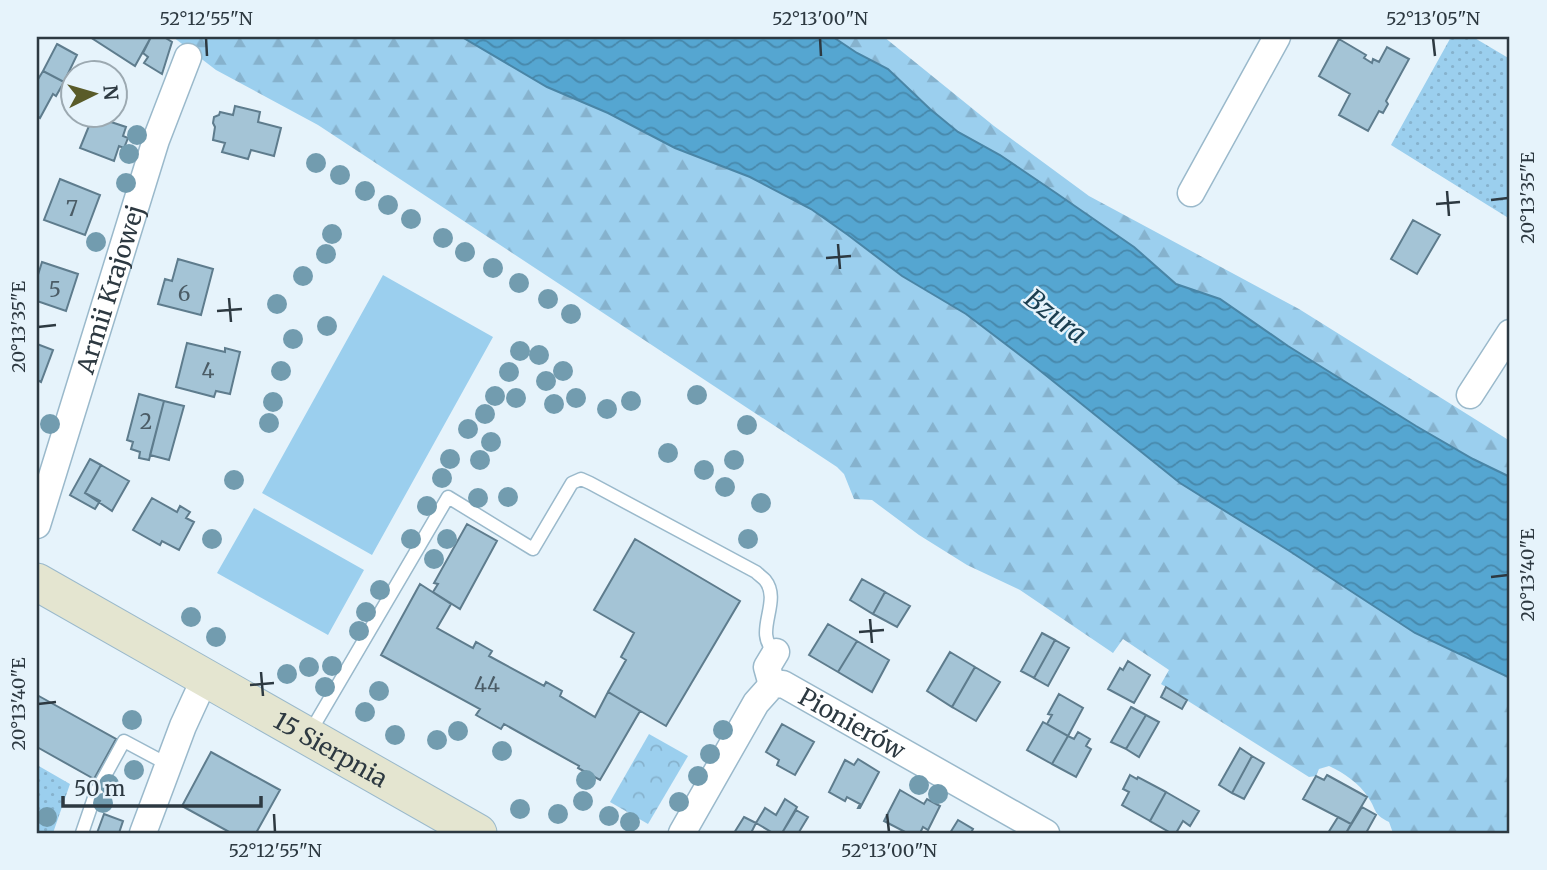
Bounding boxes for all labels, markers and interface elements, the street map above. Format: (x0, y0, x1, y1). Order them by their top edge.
text: 52°12'55"N (159, 7, 253, 30)
text: 52°13'00"N (772, 7, 868, 30)
text: 52°13'05"N (1386, 7, 1480, 30)
north arrow (60, 60, 130, 130)
text: N (98, 84, 124, 101)
text: 20°13'35"E (1516, 152, 1539, 244)
house number: 7 (66, 195, 78, 222)
street label: Armii Krajowej (69, 201, 151, 378)
house number: 5 (49, 276, 61, 303)
house number: 6 (178, 280, 190, 307)
text: 20°13'35"E (7, 281, 30, 373)
water label: Bzura (1018, 282, 1094, 350)
house number: 4 (202, 357, 215, 384)
house number: 2 (140, 408, 152, 435)
text: 20°13'40"E (1516, 528, 1539, 621)
text: 20°13'40"E (7, 657, 30, 750)
house number: 44 (474, 671, 500, 698)
street label: Pionierów (793, 681, 911, 766)
street label: 15 Sierpnia (268, 705, 393, 794)
scale bar (63, 765, 261, 809)
text: 50 m (74, 775, 125, 802)
text: 52°12'55"N (228, 839, 322, 862)
text: 52°13'00"N (841, 839, 937, 862)

